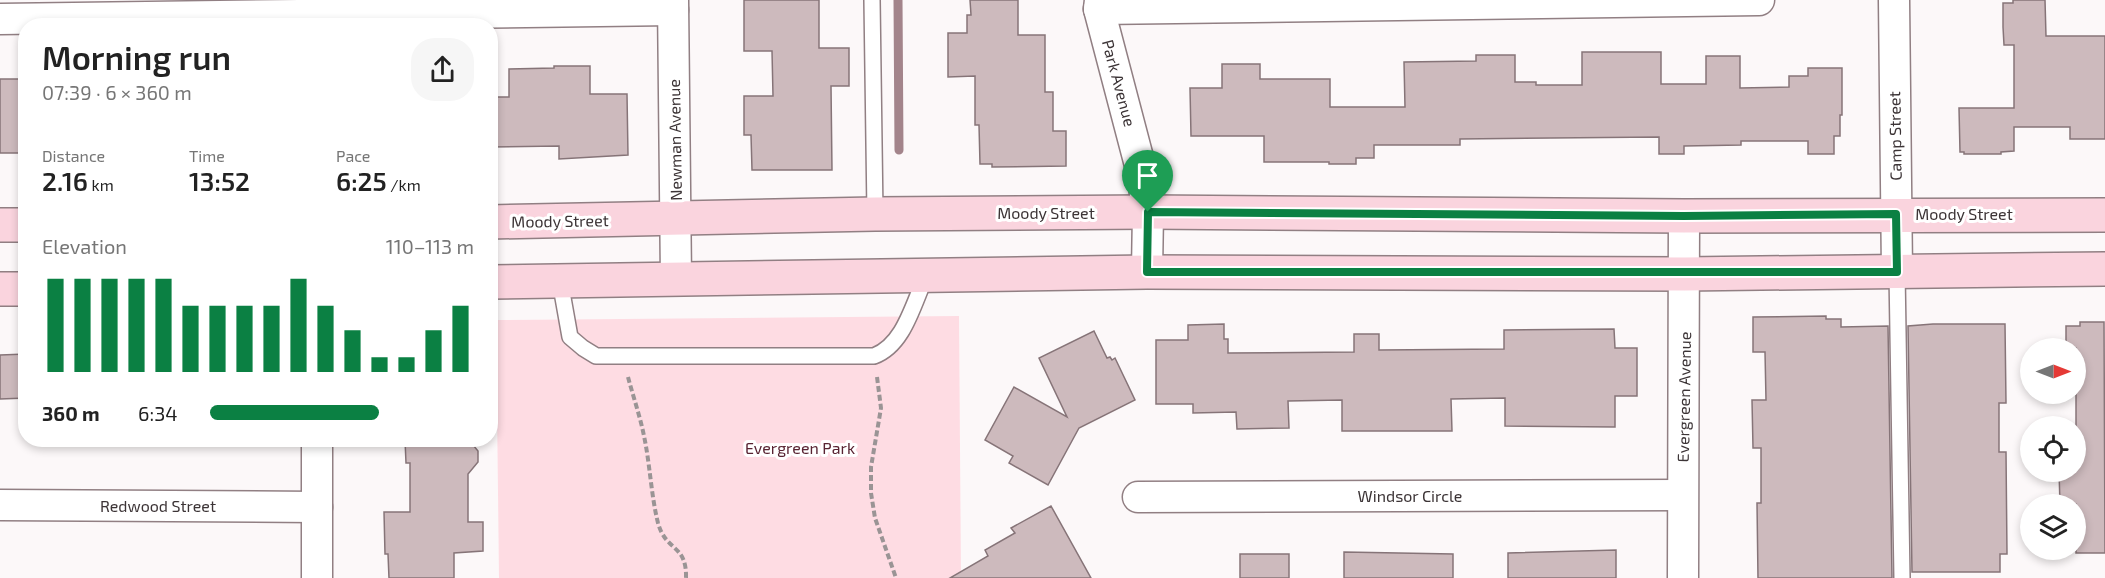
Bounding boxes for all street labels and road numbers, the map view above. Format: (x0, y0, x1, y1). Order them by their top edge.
street label: Park Avenue (1099, 37, 1140, 128)
street label: Newman Avenue (664, 79, 685, 201)
street label: Camp Street (1884, 91, 1905, 181)
street label: Moody Street (997, 203, 1095, 222)
street label: Moody Street (1915, 204, 2013, 223)
street label: Moody Street (511, 210, 609, 231)
street label: Evergreen Avenue (1673, 331, 1694, 463)
street label: Windsor Circle (1358, 486, 1462, 505)
street label: Redwood Street (100, 496, 216, 515)

